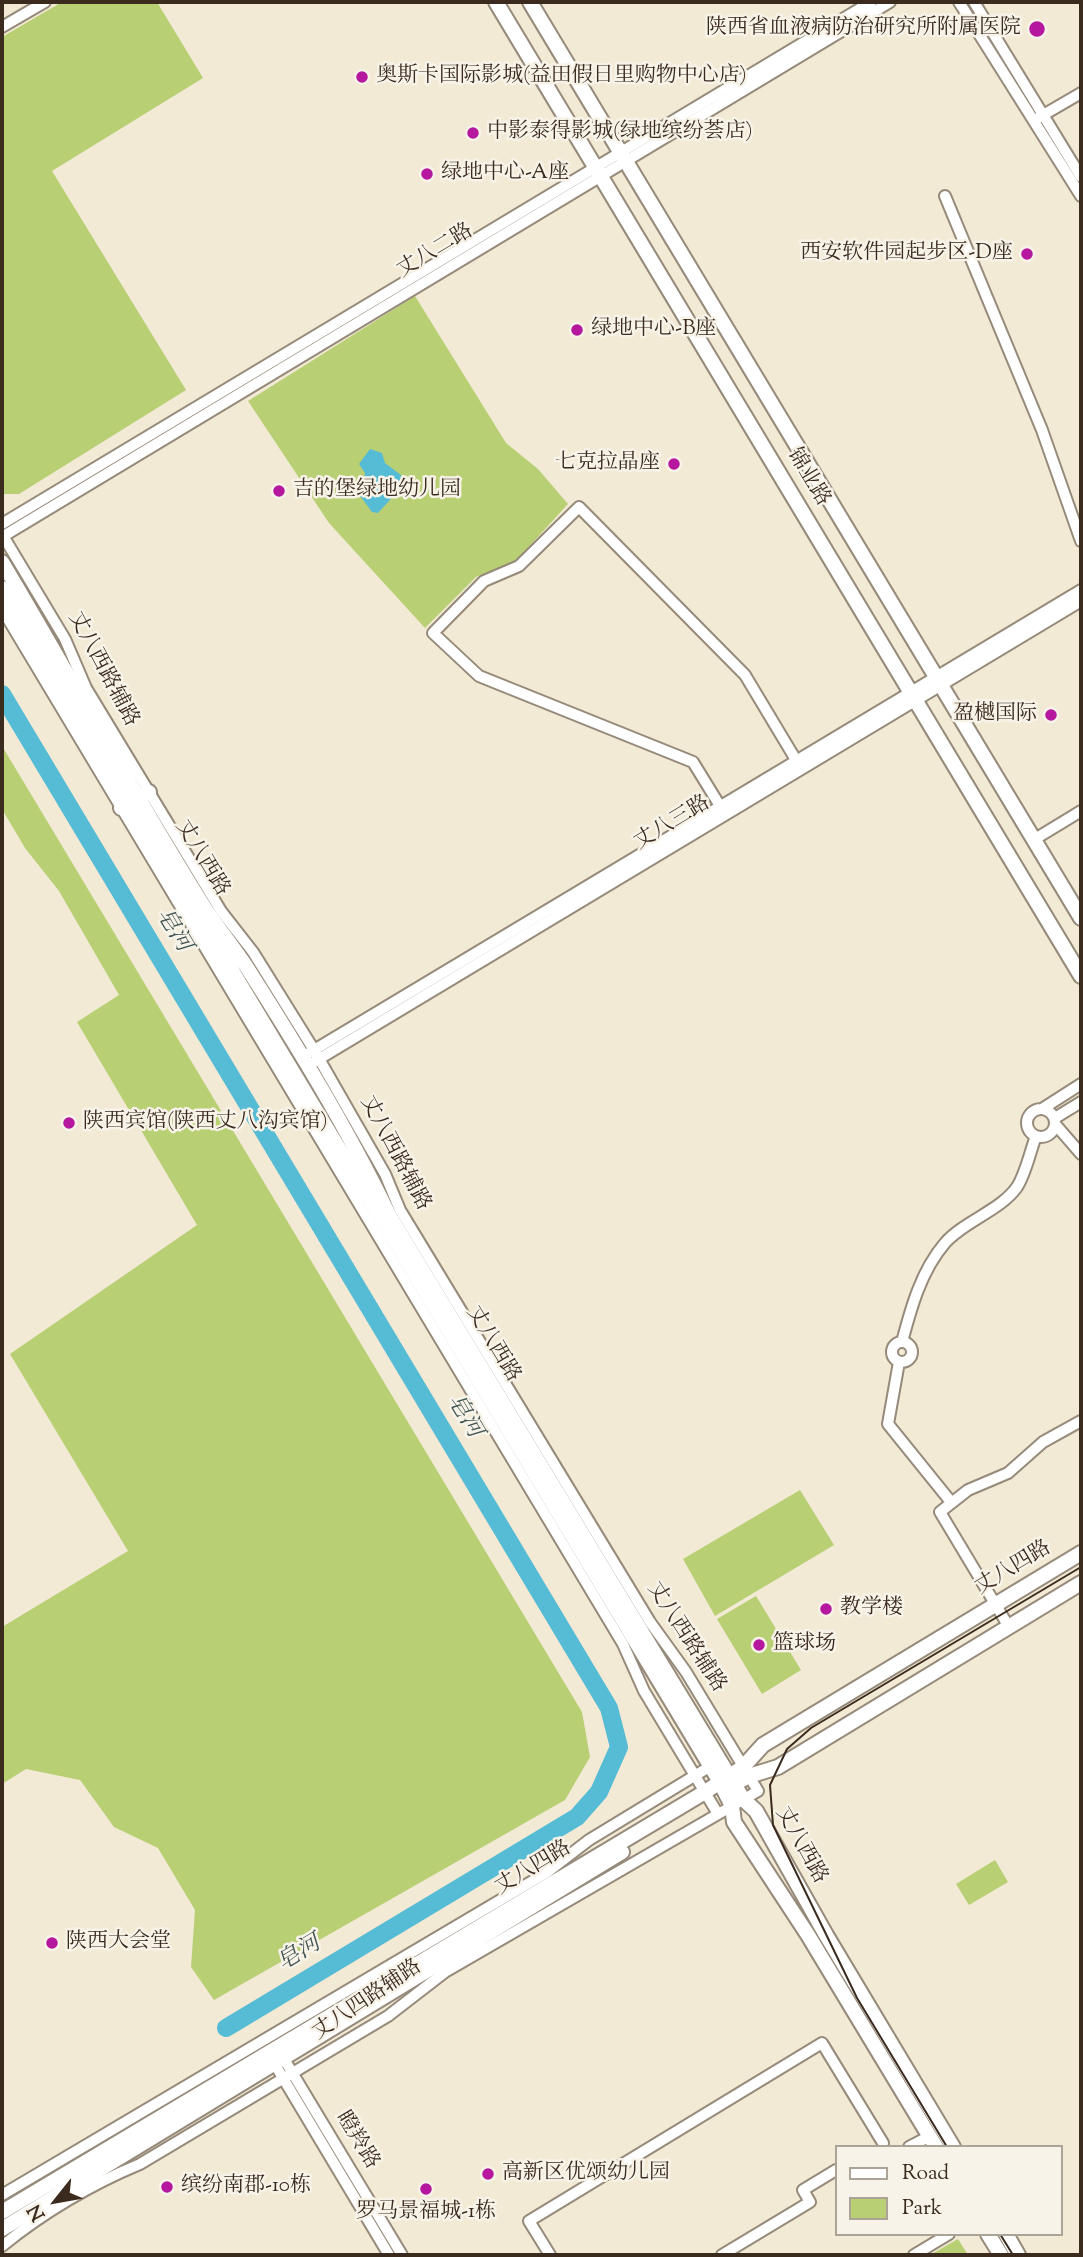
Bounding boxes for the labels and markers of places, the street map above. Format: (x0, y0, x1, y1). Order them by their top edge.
place label: 陕西省血液病防治研究所附属医院 (706, 16, 1021, 42)
marker: 陕西省血液病防治研究所附属医院 (1027, 19, 1047, 39)
place label: 奥斯卡国际影城(益田假日里购物中心店) (376, 64, 747, 90)
marker: 奥斯卡国际影城(益田假日里购物中心店) (354, 69, 370, 85)
place label: 中影泰得影城(绿地缤纷荟店) (487, 120, 753, 146)
marker: 中影泰得影城(绿地缤纷荟店) (465, 125, 481, 141)
place label: 绿地中心-A座 (441, 161, 569, 187)
marker: 绿地中心-A座 (419, 166, 435, 182)
place label: 西安软件园起步区-D座 (800, 241, 1013, 267)
marker: 西安软件园起步区-D座 (1019, 246, 1035, 262)
place label: 绿地中心-B座 (591, 317, 716, 343)
marker: 绿地中心-B座 (569, 322, 585, 338)
place label: 七克拉晶座 (555, 451, 660, 477)
marker: 七克拉晶座 (666, 456, 682, 472)
place label: 吉的堡绿地幼儿园 (293, 478, 461, 504)
marker: 吉的堡绿地幼儿园 (271, 483, 287, 499)
place label: 盈樾国际 (953, 702, 1037, 728)
marker: 盈樾国际 (1043, 707, 1059, 723)
place label: 陕西宾馆(陕西丈八沟宾馆) (83, 1110, 328, 1136)
marker: 陕西宾馆(陕西丈八沟宾馆) (61, 1115, 77, 1131)
place label: 教学楼 (840, 1596, 903, 1622)
marker: 教学楼 (818, 1601, 834, 1617)
place label: 篮球场 (773, 1632, 836, 1658)
marker: 篮球场 (751, 1637, 767, 1653)
place label: 陕西大会堂 (66, 1930, 171, 1956)
marker: 陕西大会堂 (44, 1935, 60, 1951)
place label: 高新区优颂幼儿园 (502, 2161, 670, 2187)
marker: 高新区优颂幼儿园 (480, 2166, 496, 2182)
place label: 缤纷南郡-10栋 (181, 2174, 311, 2200)
marker: 缤纷南郡-10栋 (159, 2179, 175, 2195)
marker: 罗马景福城-1栋 (418, 2181, 434, 2197)
place label: 罗马景福城-1栋 (356, 2200, 496, 2226)

